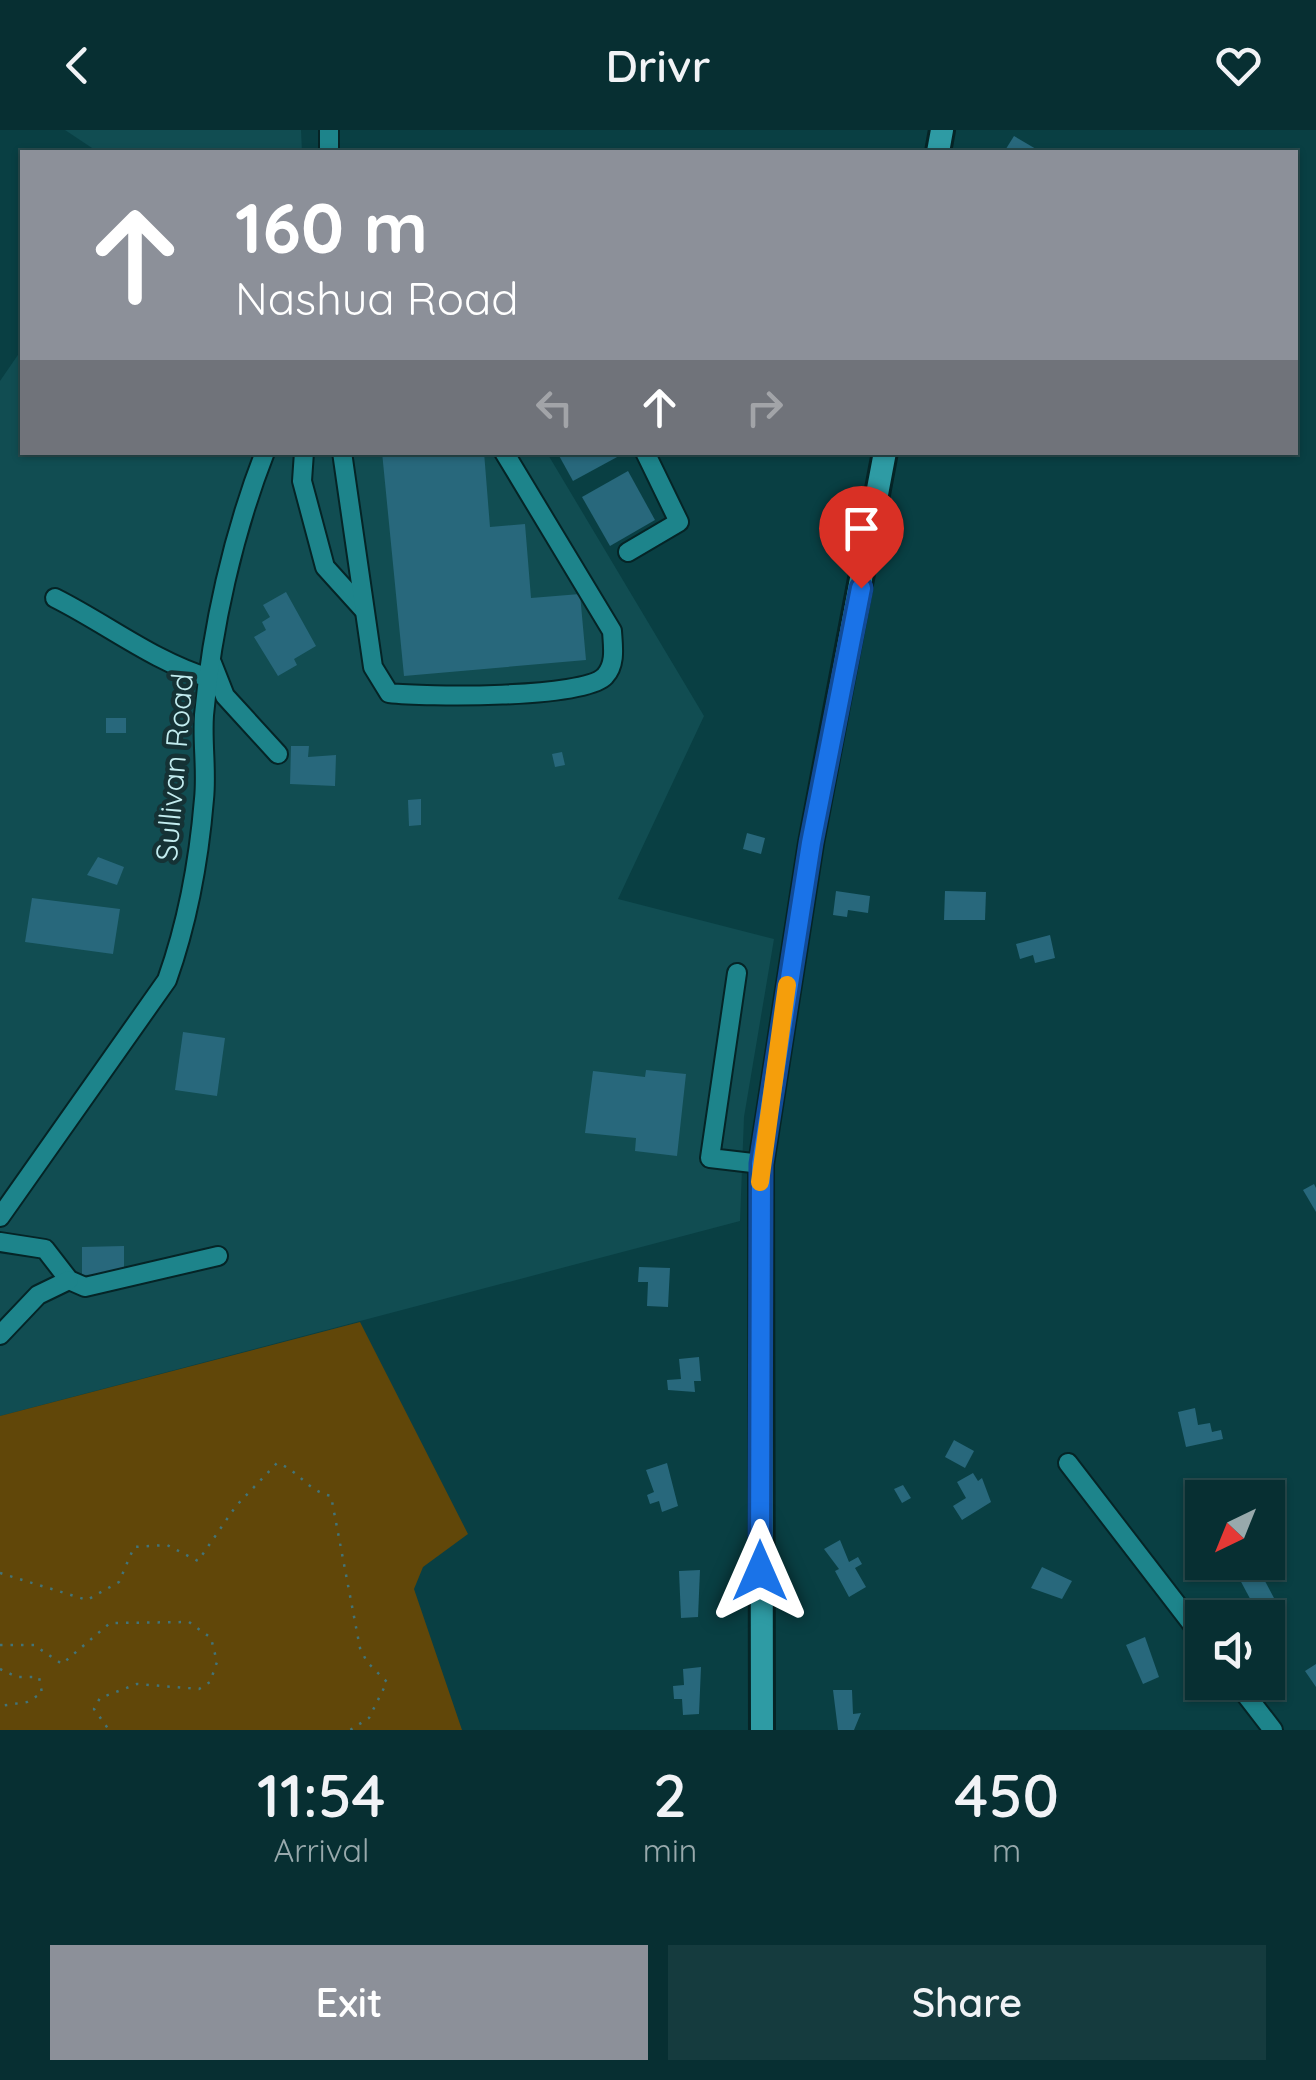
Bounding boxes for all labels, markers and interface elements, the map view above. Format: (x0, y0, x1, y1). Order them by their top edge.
text: Drivr (606, 37, 710, 93)
icon: back (50, 38, 105, 93)
icon: heart (1211, 38, 1266, 93)
text: 160 m (235, 183, 428, 271)
icon: ahead (70, 190, 200, 320)
text: Nashua Road (235, 270, 519, 326)
icon: left (527, 380, 582, 435)
icon: ahead (632, 380, 687, 435)
icon: right (737, 380, 792, 435)
pin (819, 486, 904, 589)
icon: arrive (834, 501, 889, 556)
street label: Sullivan Road (147, 672, 201, 862)
north arrow (1185, 1480, 1285, 1580)
map controls (1185, 1480, 1285, 1700)
position arrow (708, 1519, 812, 1623)
button: sound (1185, 1600, 1285, 1700)
text: 11:54 (257, 1757, 386, 1832)
text: 2 (653, 1757, 687, 1832)
text: 450 (954, 1757, 1059, 1832)
text: Arrival (273, 1830, 369, 1870)
text: min (643, 1830, 697, 1870)
text: m (992, 1830, 1021, 1870)
button: Exit (50, 1945, 648, 2060)
button: Share (668, 1945, 1266, 2060)

